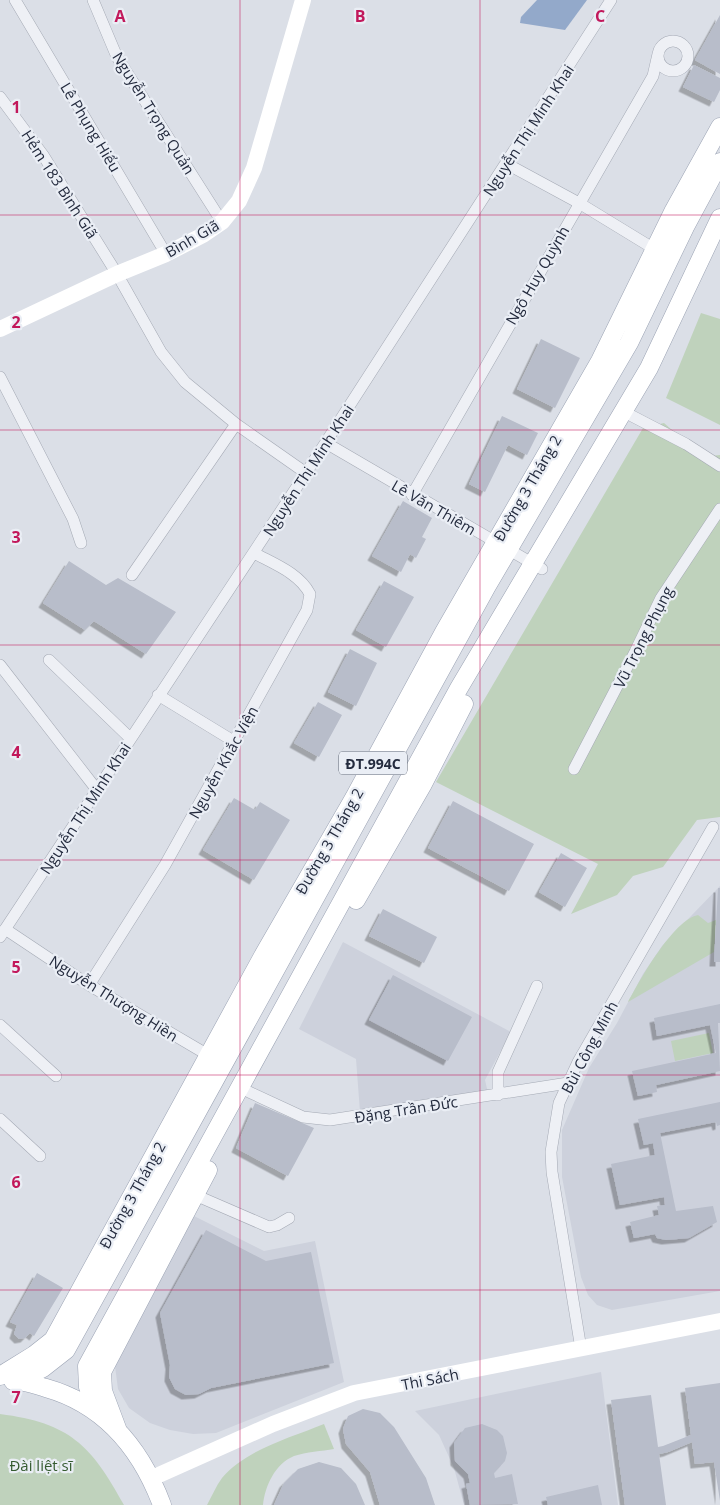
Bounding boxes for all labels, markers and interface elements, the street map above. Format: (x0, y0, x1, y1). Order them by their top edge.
text: A (114, 5, 126, 27)
text: B (355, 5, 365, 27)
text: C (595, 5, 605, 27)
street label: Nguyễn Trọng Quản (108, 48, 200, 178)
street label: Nguyễn Thị Minh Khai (478, 60, 578, 200)
street label: Lê Phụng Hiểu (56, 78, 126, 176)
text: 1 (11, 96, 21, 118)
street label: Hẻm 183 Bình Giã (17, 126, 103, 242)
street label: Bình Giã (162, 215, 222, 261)
street label: Ngô Huy Quỳnh (501, 222, 573, 328)
text: 2 (11, 311, 21, 333)
street label: Nguyễn Thị Minh Khai (258, 400, 358, 540)
street label: Đường 3 Tháng 2 (489, 431, 565, 545)
street label: Lê Văn Thiêm (388, 475, 480, 539)
text: 3 (11, 526, 21, 548)
street label: Vũ Trọng Phụng (609, 583, 677, 691)
street label: Nguyễn Khắc Viện (184, 702, 262, 822)
street label: Nguyễn Thị Minh Khai (35, 738, 135, 878)
text: 4 (11, 741, 21, 763)
road number: ĐT.994C (339, 751, 407, 774)
street label: Đường 3 Tháng 2 (291, 784, 367, 898)
street label: Nguyễn Thượng Hiền (46, 950, 182, 1046)
text: 5 (11, 956, 21, 978)
street label: Bùi Công Minh (556, 997, 622, 1097)
street label: Đặng Trần Đức (353, 1091, 459, 1127)
street label: Đường 3 Tháng 2 (94, 1138, 170, 1252)
text: 6 (11, 1171, 21, 1193)
street label: Thi Sách (400, 1364, 460, 1394)
text: 7 (11, 1386, 21, 1408)
park label: Đài liệt sĩ (9, 1455, 74, 1475)

